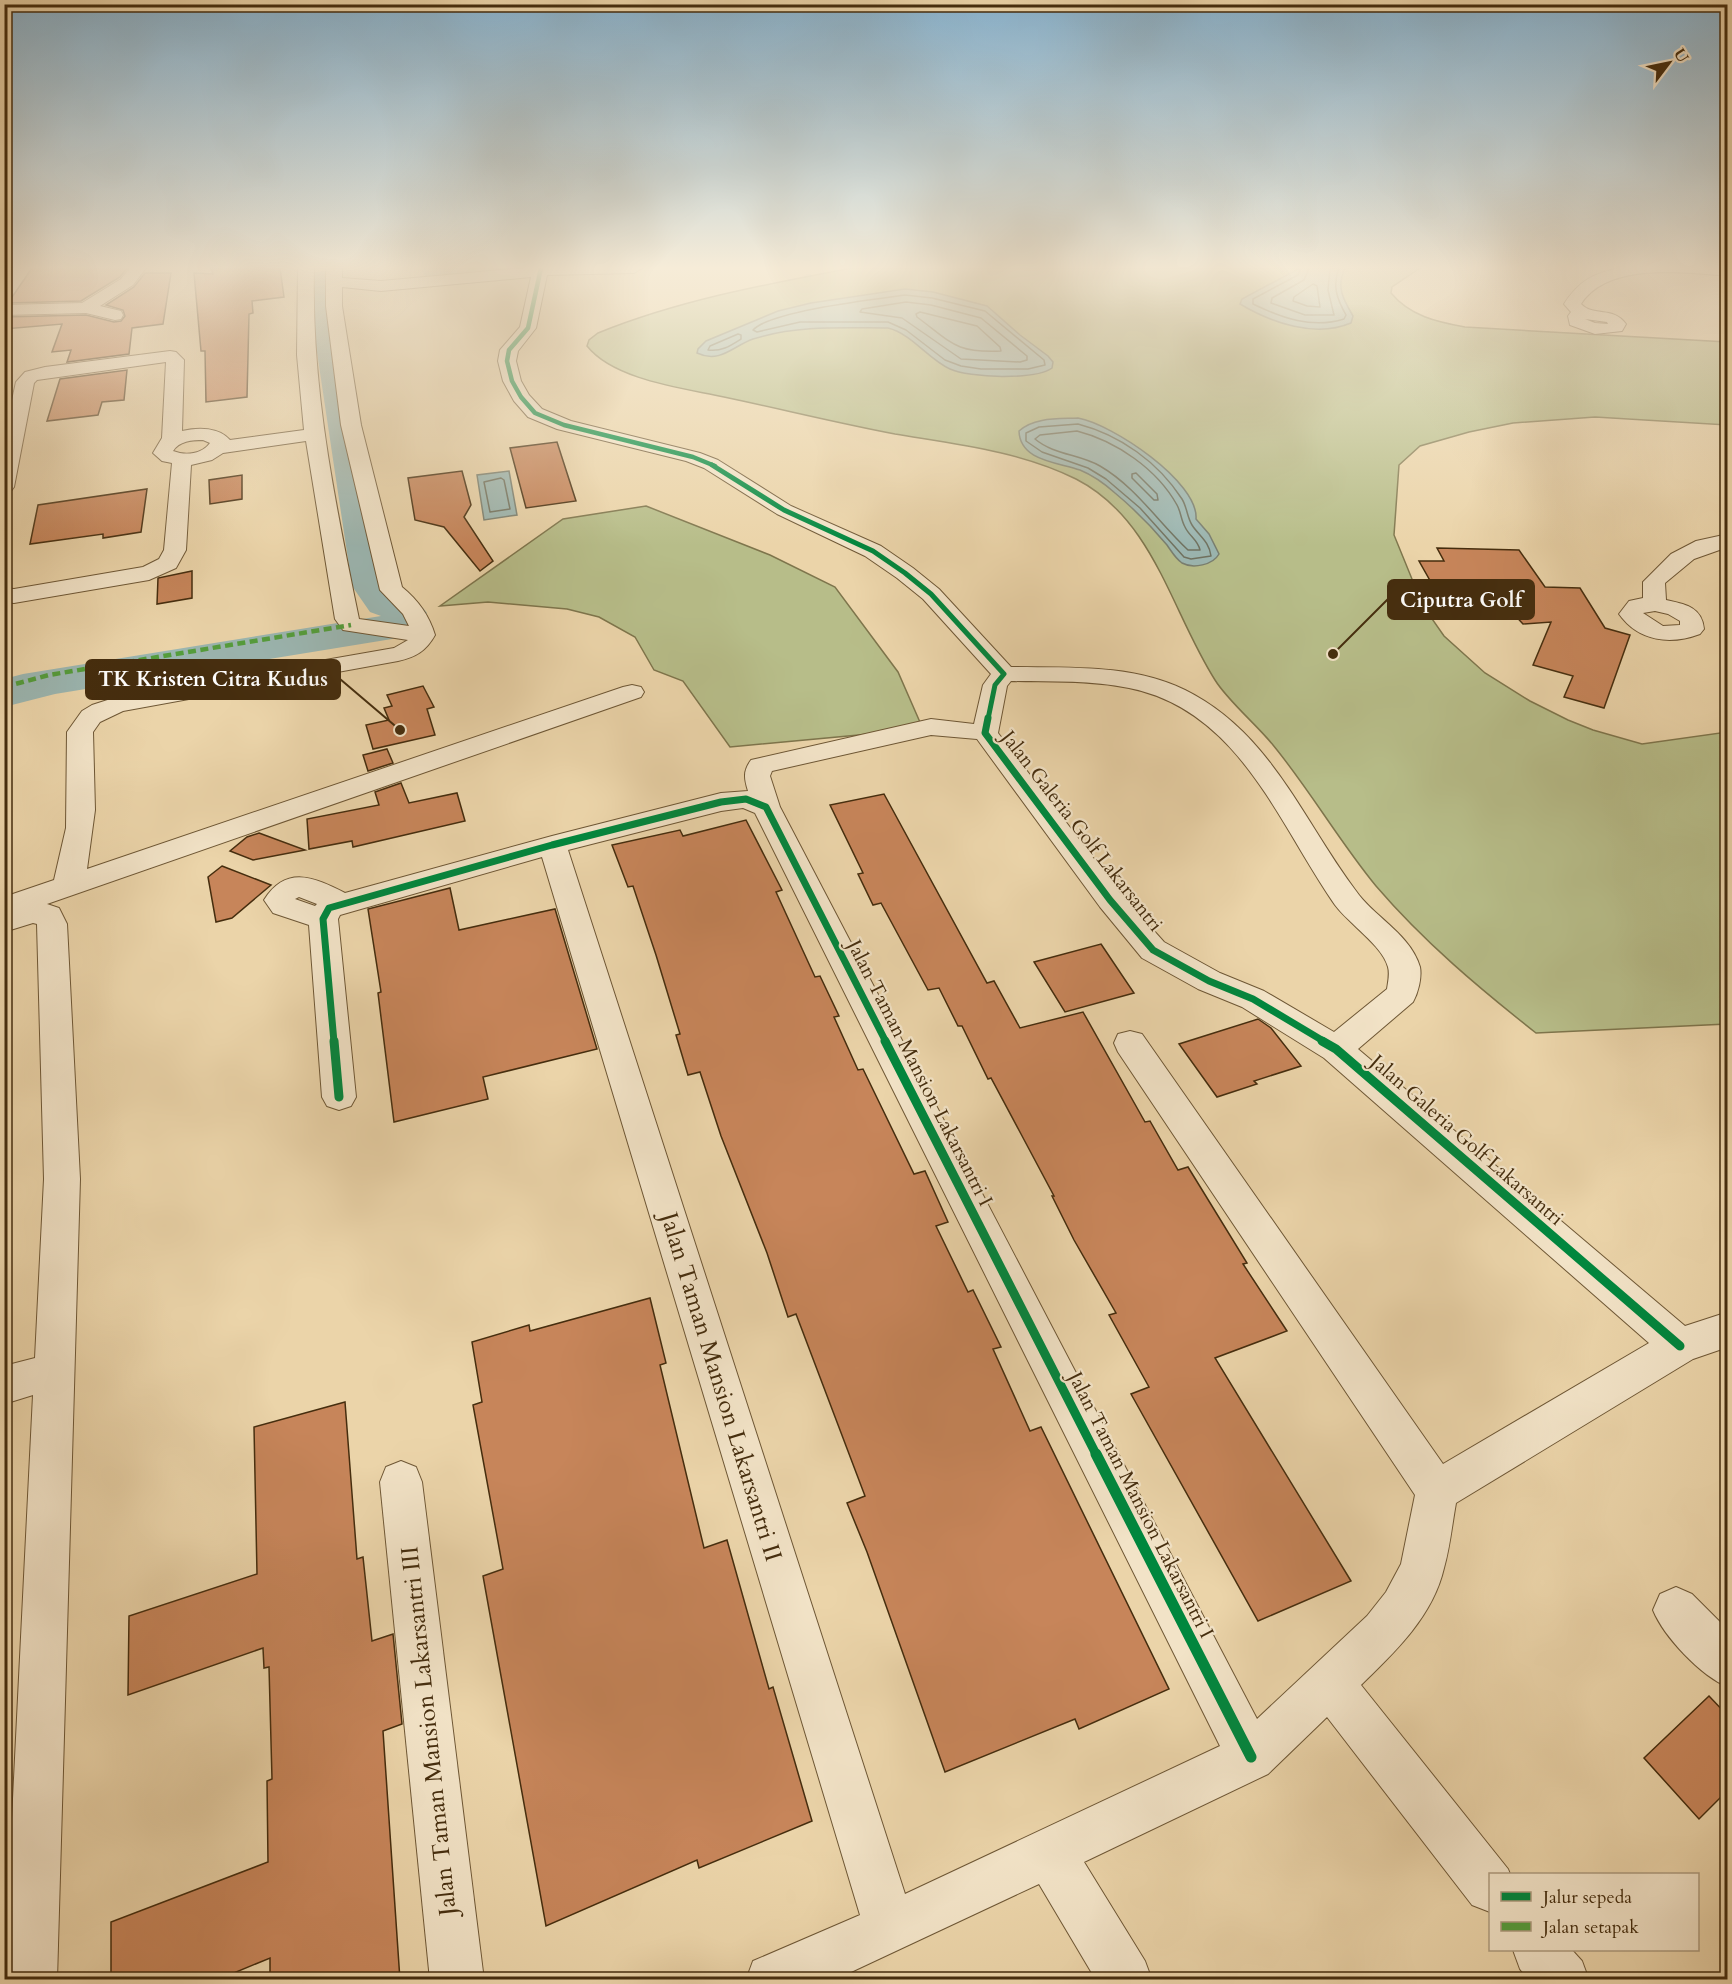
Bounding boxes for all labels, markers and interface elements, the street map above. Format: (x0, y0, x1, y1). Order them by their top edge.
north arrow (1639, 33, 1699, 93)
text: U (1668, 44, 1694, 67)
callout: Ciputra Golf (1388, 580, 1534, 619)
text: Ciputra Golf (1400, 586, 1526, 615)
callout: TK Kristen Citra Kudus (86, 660, 340, 699)
text: TK Kristen Citra Kudus (98, 665, 328, 694)
street label: Jalan Galeria Golf Lakarsantri (993, 723, 1169, 937)
street label: Jalan Taman Mansion Lakarsantri I (839, 932, 999, 1211)
street label: Jalan Galeria Golf Lakarsantri (1362, 1047, 1570, 1232)
street label: Jalan Taman Mansion Lakarsantri II (651, 1206, 790, 1565)
street label: Jalan Taman Mansion Lakarsantri I (1060, 1364, 1220, 1643)
street label: Jalan Taman Mansion Lakarsantri III (393, 1545, 465, 1920)
legend (1489, 1873, 1699, 1951)
text: Jalur sepeda (1540, 1885, 1632, 1910)
text: Jalan setapak (1540, 1915, 1639, 1940)

